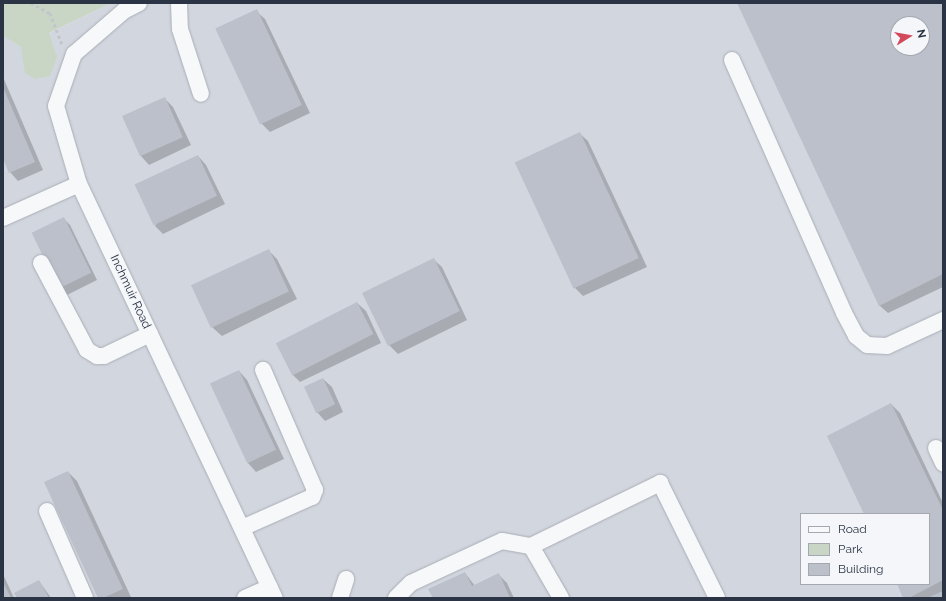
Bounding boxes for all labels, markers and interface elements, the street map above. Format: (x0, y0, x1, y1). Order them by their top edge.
north arrow (890, 16, 930, 56)
text: N (914, 28, 928, 39)
street label: Inchmuir Road (106, 253, 154, 331)
legend (800, 513, 930, 585)
text: Road (838, 522, 867, 536)
text: Park (838, 542, 863, 556)
text: Building (838, 562, 884, 576)

